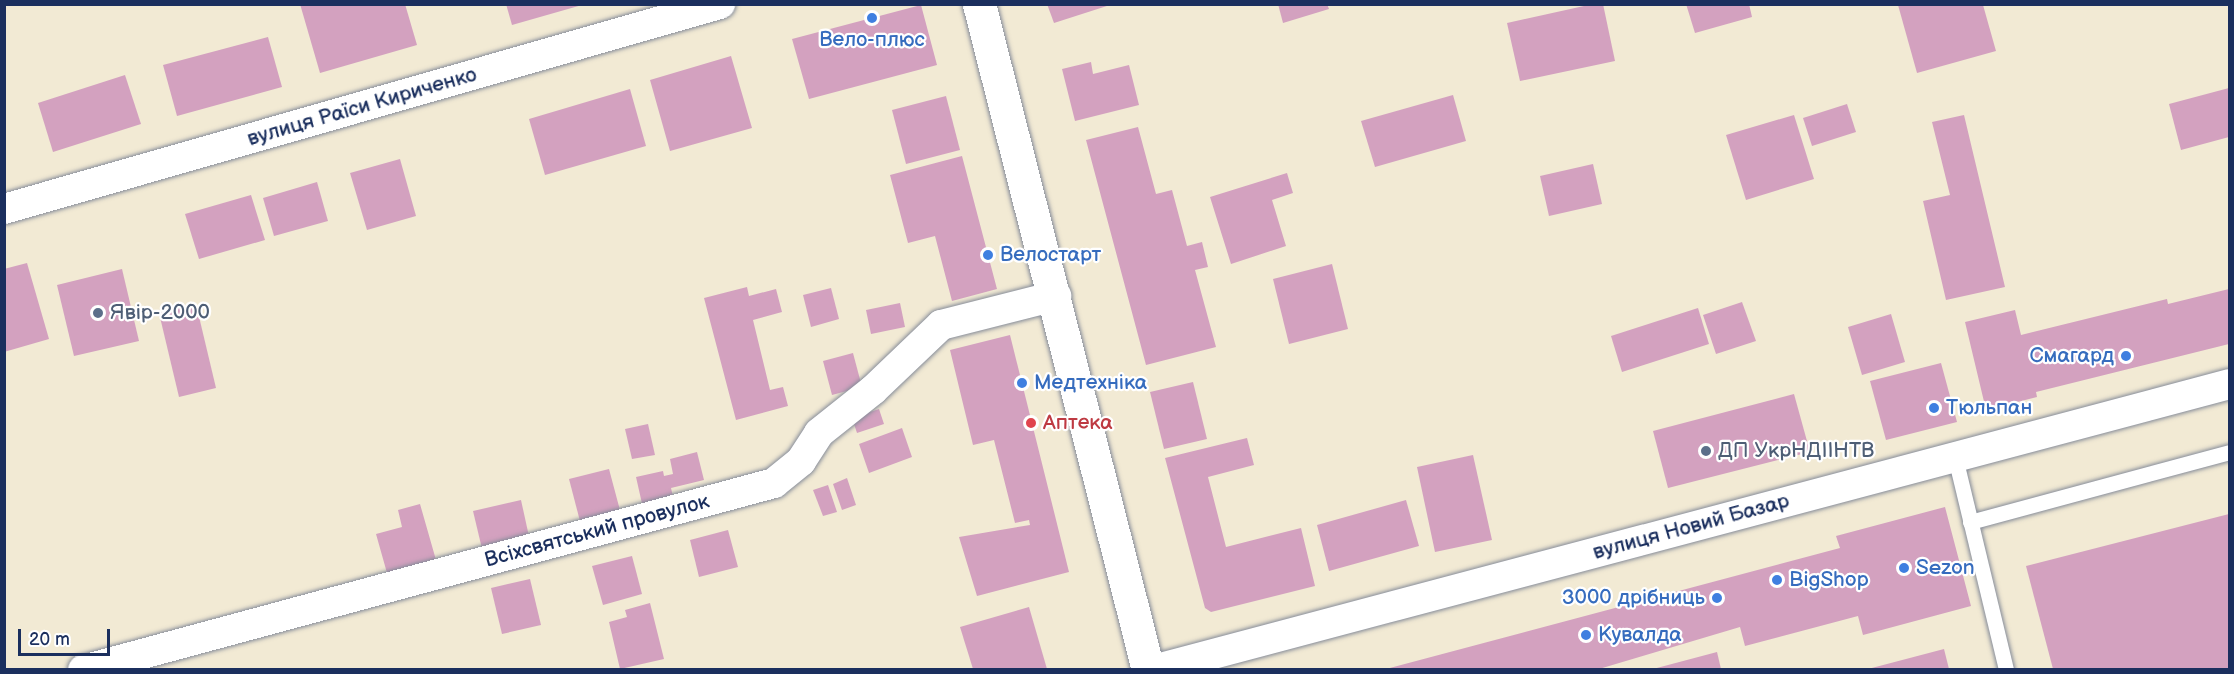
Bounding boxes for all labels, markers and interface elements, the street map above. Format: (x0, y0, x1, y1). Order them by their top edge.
marker: Вело-плюс (865, 11, 879, 25)
place label: Вело-плюс (819, 27, 925, 53)
street label: вулиця Раїси Кириченко (244, 62, 480, 152)
place label: Велостарт (1000, 242, 1101, 268)
marker: Велостарт (981, 248, 995, 262)
place label: Явір-2000 (110, 300, 210, 326)
marker: Явір-2000 (91, 306, 105, 320)
place label: Смагард (2029, 343, 2114, 369)
marker: Смагард (2119, 349, 2133, 363)
place label: Медтехніка (1034, 370, 1147, 396)
marker: Медтехніка (1015, 376, 1029, 390)
place label: Тюльпан (1946, 395, 2032, 421)
marker: Тюльпан (1927, 401, 1941, 415)
place label: Аптека (1043, 410, 1113, 436)
marker: Аптека (1024, 416, 1038, 430)
place label: ДП УкрНДІІНТВ (1718, 438, 1874, 464)
marker: ДП УкрНДІІНТВ (1699, 444, 1713, 458)
street label: Всіхсвятський провулок (482, 489, 712, 573)
street label: вулиця Новий Базар (1590, 489, 1792, 565)
place label: Sezon (1916, 555, 1975, 581)
marker: Sezon (1897, 561, 1911, 575)
place label: BigShop (1789, 567, 1869, 593)
marker: BigShop (1770, 573, 1784, 587)
place label: 3000 дрібниць (1562, 585, 1705, 611)
marker: 3000 дрібниць (1710, 591, 1724, 605)
scale bar (21, 617, 112, 655)
place label: Кувалда (1598, 622, 1682, 648)
marker: Кувалда (1579, 628, 1593, 642)
text: 20 m (29, 629, 70, 650)

